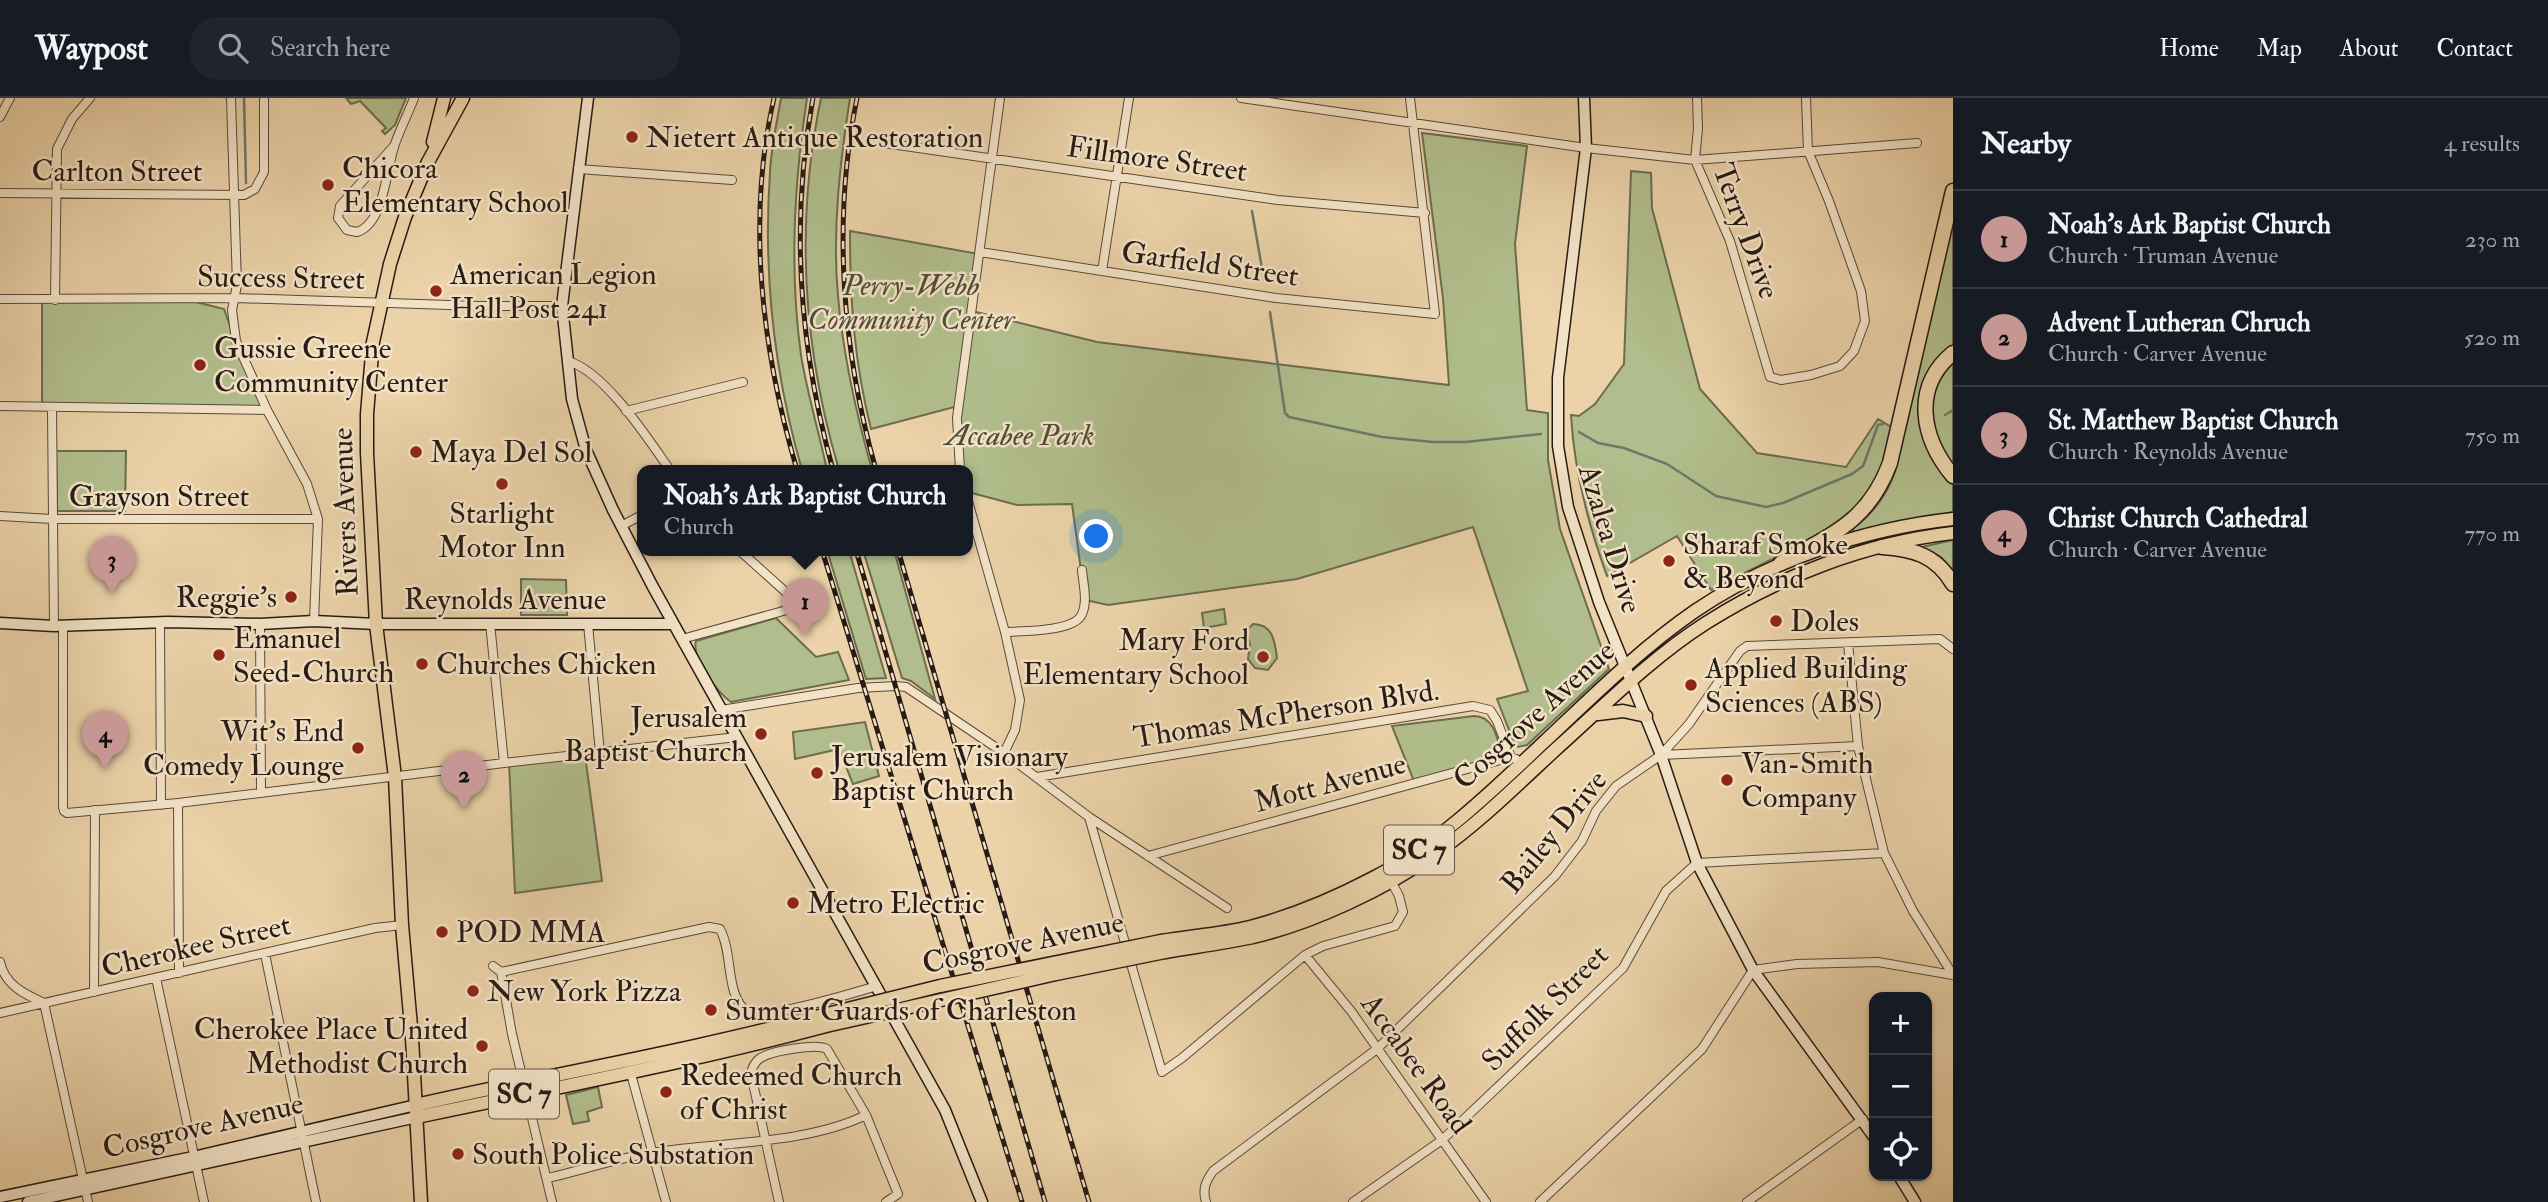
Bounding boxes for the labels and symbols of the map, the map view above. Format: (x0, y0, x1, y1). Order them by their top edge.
place label: Nietert Antique Restoration (646, 119, 984, 156)
street label: Fillmore Street (1064, 128, 1250, 190)
marker: Nietert Antique Restoration (624, 129, 640, 145)
place label: Chicora Elementary School (342, 150, 569, 221)
street label: Carlton Street (32, 153, 203, 190)
street label: Terry Drive (1704, 158, 1788, 304)
marker: Chicora Elementary School (320, 177, 336, 193)
street label: Garfield Street (1119, 233, 1301, 295)
place label: American Legion Hall Post 241 (449, 256, 657, 327)
street label: Success Street (197, 258, 366, 298)
park label: Perry-Webb Community Center (808, 267, 1016, 338)
marker: American Legion Hall Post 241 (428, 283, 444, 299)
place label: Gussie Greene Community Center (214, 330, 448, 401)
marker: Gussie Greene Community Center (192, 357, 208, 373)
park label: Accabee Park (943, 417, 1094, 454)
street label: Rivers Avenue (324, 427, 366, 597)
place label: Maya Del Sol (430, 434, 593, 471)
marker: Maya Del Sol (408, 444, 424, 460)
street label: Azalea Drive (1570, 459, 1650, 618)
marker: Starlight Motor Inn (494, 476, 510, 492)
street label: Grayson Street (69, 478, 249, 515)
place label: Starlight Motor Inn (438, 495, 566, 566)
your location (1079, 519, 1113, 553)
place label: Sharaf Smoke & Beyond (1683, 526, 1848, 597)
pin: 3 (89, 536, 135, 594)
marker: Sharaf Smoke & Beyond (1661, 553, 1677, 569)
pin: 1 (782, 578, 828, 636)
place label: Reggie's (176, 579, 277, 616)
street label: Reynolds Avenue (404, 581, 606, 618)
marker: Reggie's (283, 589, 299, 605)
place label: Doles (1790, 603, 1859, 640)
marker: Doles (1768, 613, 1784, 629)
place label: Emanuel Seed-Church (233, 620, 394, 691)
place label: Mary Ford Elementary School (1023, 622, 1249, 693)
street label: Cosgrove Avenue (1445, 633, 1623, 797)
place label: Churches Chicken (436, 646, 657, 683)
marker: Emanuel Seed-Church (211, 647, 227, 663)
marker: Mary Ford Elementary School (1255, 649, 1271, 665)
place label: Applied Building Sciences (ABS) (1704, 650, 1908, 721)
marker: Churches Chicken (414, 656, 430, 672)
street label: Thomas McPherson Blvd. (1131, 672, 1441, 756)
marker: Applied Building Sciences (ABS) (1683, 677, 1699, 693)
place label: Jerusalem Baptist Church (564, 699, 747, 770)
pin: 4 (82, 711, 128, 769)
place label: Wit's End Comedy Lounge (143, 713, 344, 784)
marker: Jerusalem Baptist Church (753, 726, 769, 742)
place label: Jerusalem Visionary Baptist Church (830, 738, 1069, 809)
marker: Wit's End Comedy Lounge (350, 740, 366, 756)
street label: Mott Avenue (1250, 745, 1410, 821)
place label: Van-Smith Company (1741, 745, 1874, 816)
pin: 2 (441, 751, 487, 809)
street label: Bailey Drive (1493, 763, 1615, 901)
marker: Jerusalem Visionary Baptist Church (809, 765, 825, 781)
marker: Van-Smith Company (1719, 772, 1735, 788)
road number: SC 7 (1384, 826, 1454, 874)
place label: Metro Electric (807, 885, 984, 922)
marker: Metro Electric (785, 895, 801, 911)
street label: Cosgrove Avenue (919, 904, 1127, 982)
street label: Cherokee Street (98, 906, 295, 986)
place label: POD MMA (456, 914, 606, 951)
marker: POD MMA (434, 924, 450, 940)
street label: Suffolk Street (1474, 937, 1616, 1079)
place label: New York Pizza (487, 973, 682, 1010)
marker: New York Pizza (465, 983, 481, 999)
street label: Accabee Road (1352, 986, 1479, 1142)
place label: Sumter Guards of Charleston (725, 992, 1077, 1029)
marker: Sumter Guards of Charleston (703, 1002, 719, 1018)
place label: Cherokee Place United Methodist Church (194, 1011, 468, 1082)
marker: Cherokee Place United Methodist Church (474, 1038, 490, 1054)
place label: Redeemed Church of Christ (680, 1057, 903, 1128)
road number: SC 7 (489, 1070, 559, 1118)
marker: Redeemed Church of Christ (658, 1084, 674, 1100)
street label: Cosgrove Avenue (99, 1085, 307, 1167)
place label: South Police Substation (472, 1136, 754, 1173)
marker: South Police Substation (450, 1146, 466, 1162)

